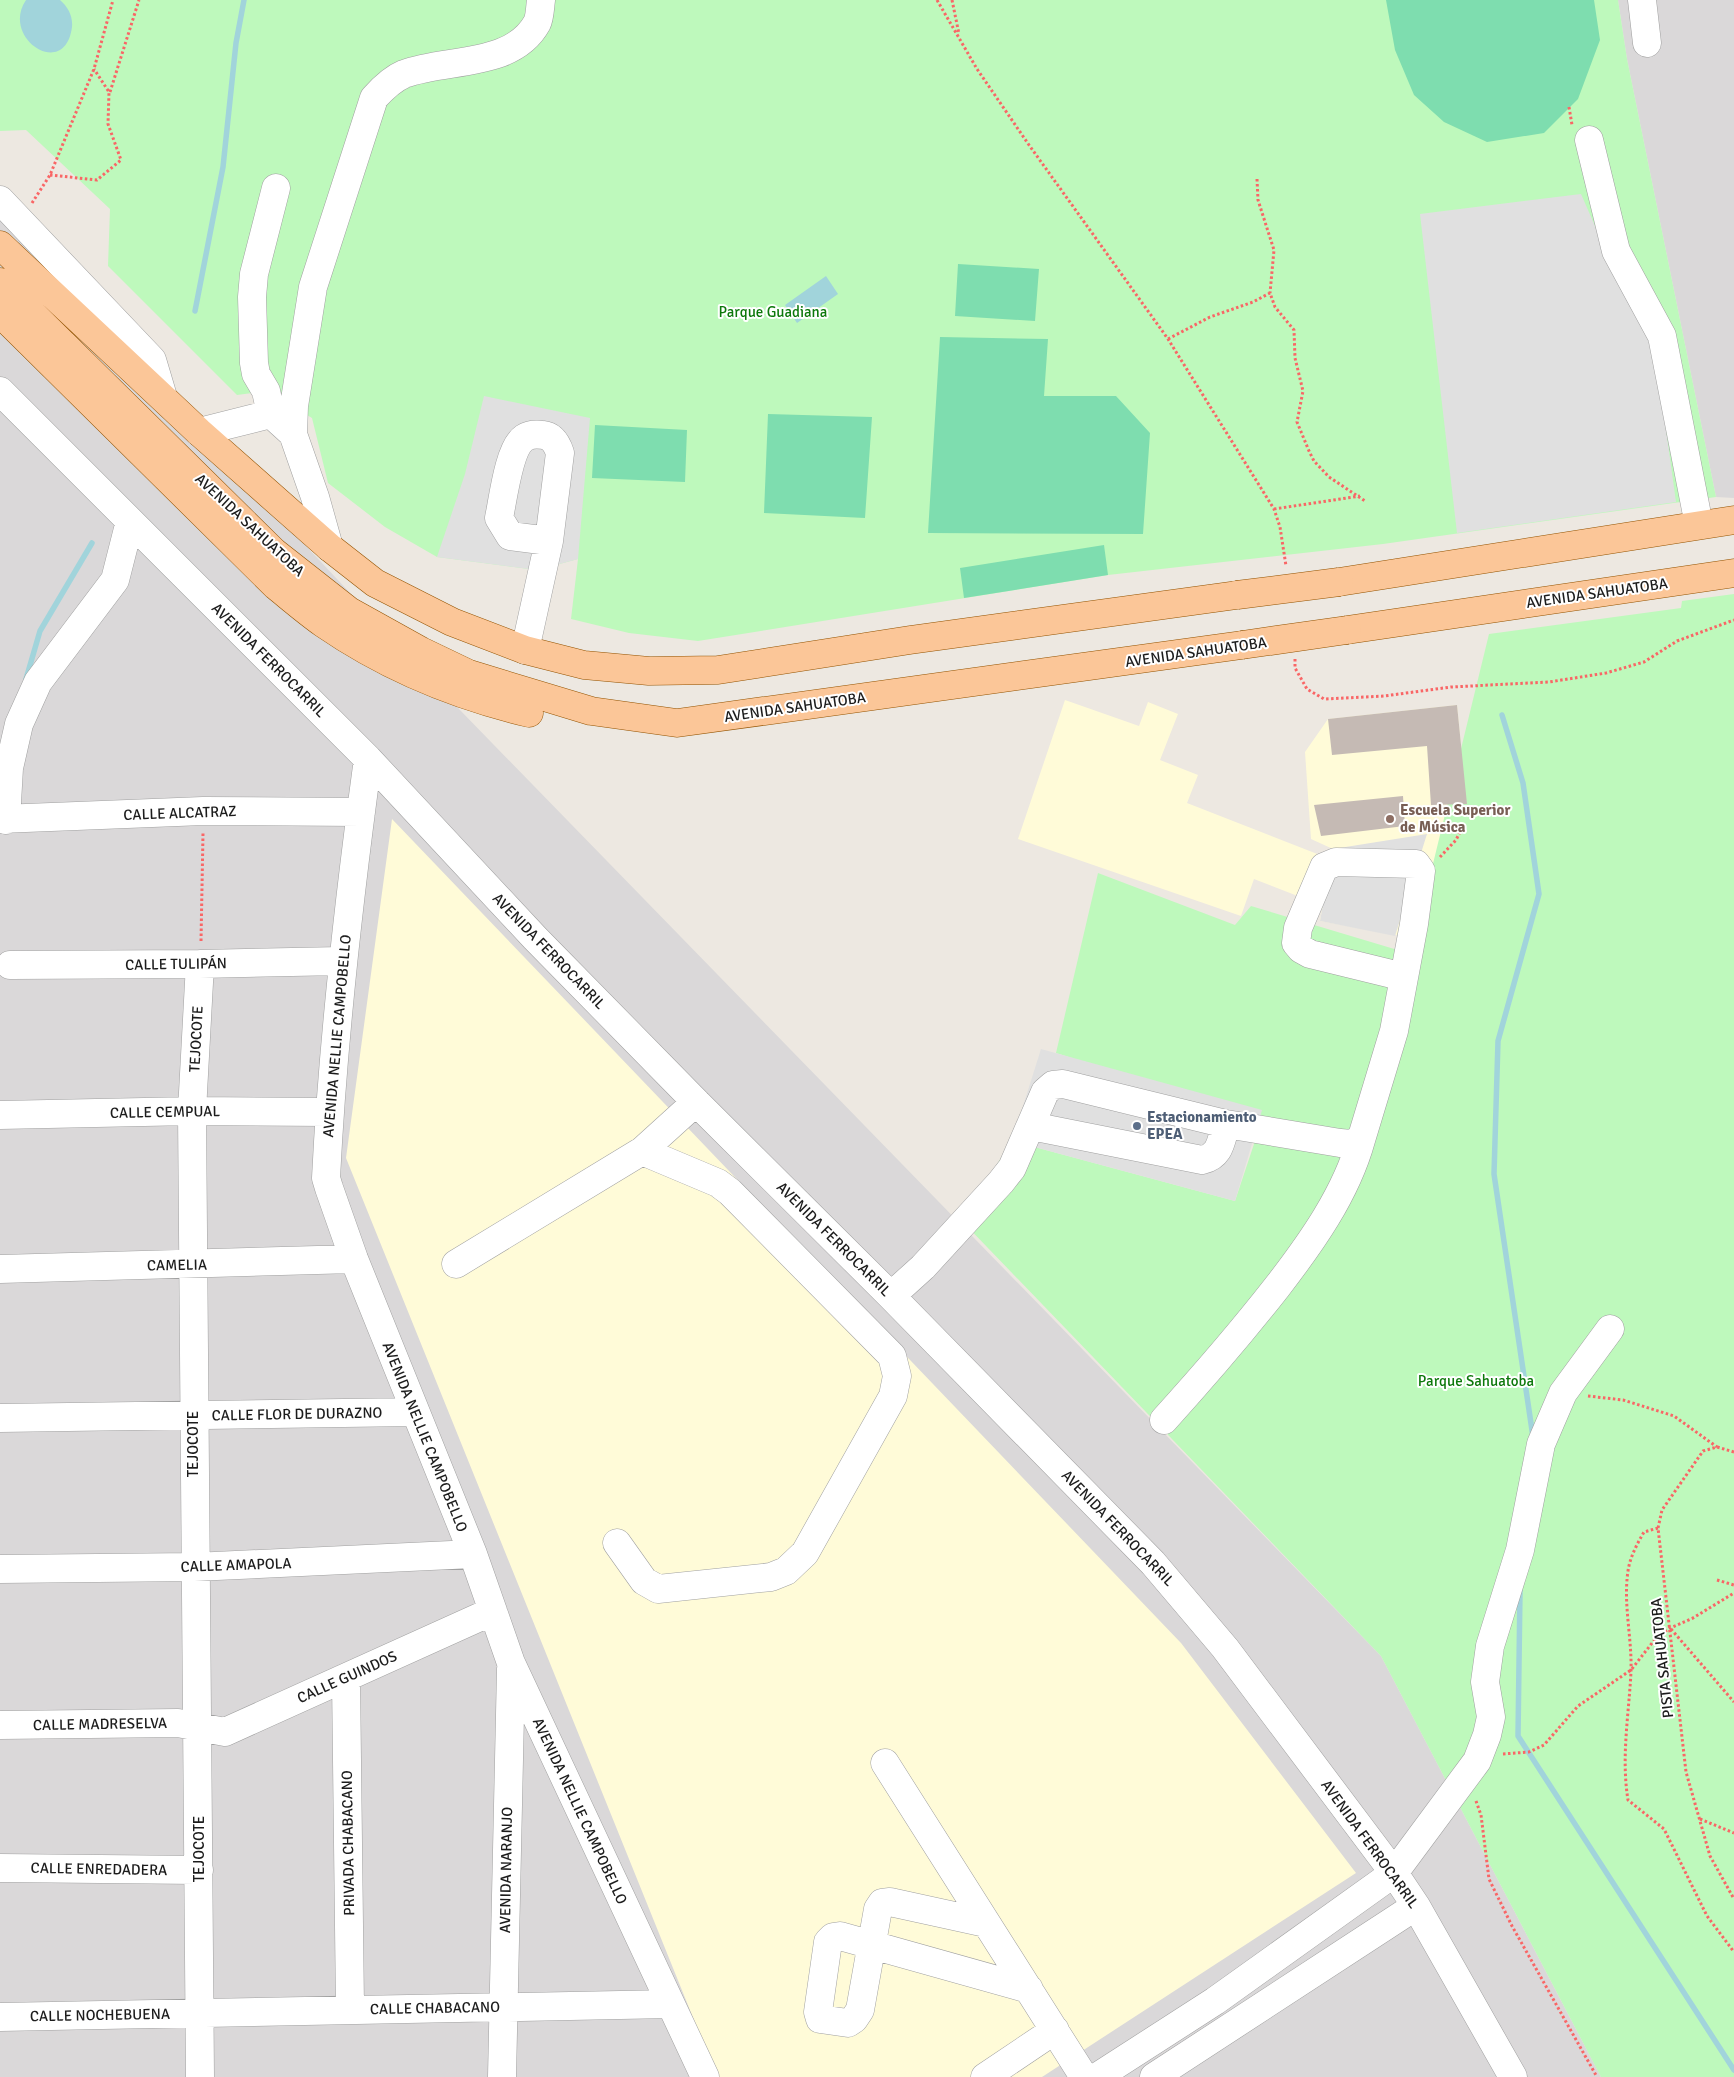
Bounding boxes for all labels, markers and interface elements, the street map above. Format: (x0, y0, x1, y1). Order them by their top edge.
park label: Parque Guadiana (719, 303, 827, 321)
street label: AVENIDA SAHUATOBA (192, 470, 308, 580)
street label: AVENIDA SAHUATOBA (1525, 574, 1669, 612)
street label: AVENIDA FERROCARRIL (208, 599, 330, 721)
street label: AVENIDA SAHUATOBA (1124, 633, 1268, 671)
street label: AVENIDA SAHUATOBA (723, 688, 867, 726)
place label: Escuela Superior de Música (1400, 801, 1510, 836)
street label: CALLE ALCATRAZ (123, 802, 237, 824)
marker: Escuela Superior de Música (1384, 813, 1396, 825)
street label: AVENIDA FERROCARRIL (489, 889, 609, 1013)
street label: AVENIDA NELLIE CAMPOBELLO (319, 934, 355, 1138)
street label: CALLE TULIPÁN (125, 953, 227, 974)
street label: TEJOCOTE (185, 1005, 207, 1073)
street label: CALLE CEMPUAL (110, 1102, 221, 1122)
place label: Estacionamiento EPEA (1147, 1108, 1257, 1143)
marker: Estacionamiento EPEA (1131, 1120, 1143, 1132)
street label: AVENIDA FERROCARRIL (773, 1178, 895, 1300)
street label: CAMELIA (147, 1255, 207, 1275)
street label: AVENIDA NELLIE CAMPOBELLO (379, 1339, 472, 1535)
park label: Parque Sahuatoba (1418, 1372, 1534, 1390)
street label: CALLE FLOR DE DURAZNO (211, 1404, 383, 1424)
street label: TEJOCOTE (184, 1411, 202, 1477)
street label: AVENIDA FERROCARRIL (1058, 1466, 1178, 1590)
street label: CALLE AMAPOLA (180, 1554, 292, 1576)
street label: PISTA SAHUATOBA (1647, 1597, 1677, 1719)
street label: CALLE GUINDOS (294, 1647, 400, 1707)
street label: CALLE MADRESELVA (33, 1714, 167, 1734)
street label: AVENIDA NELLIE CAMPOBELLO (529, 1715, 631, 1907)
street label: PRIVADA CHABACANO (338, 1770, 358, 1916)
street label: AVENIDA FERROCARRIL (1317, 1776, 1423, 1912)
street label: AVENIDA NARANJO (496, 1807, 516, 1933)
street label: TEJOCOTE (190, 1816, 208, 1882)
street label: CALLE ENREDADERA (31, 1859, 167, 1879)
street label: CALLE CHABACANO (370, 1998, 500, 2018)
street label: CALLE NOCHEBUENA (30, 2005, 170, 2025)

